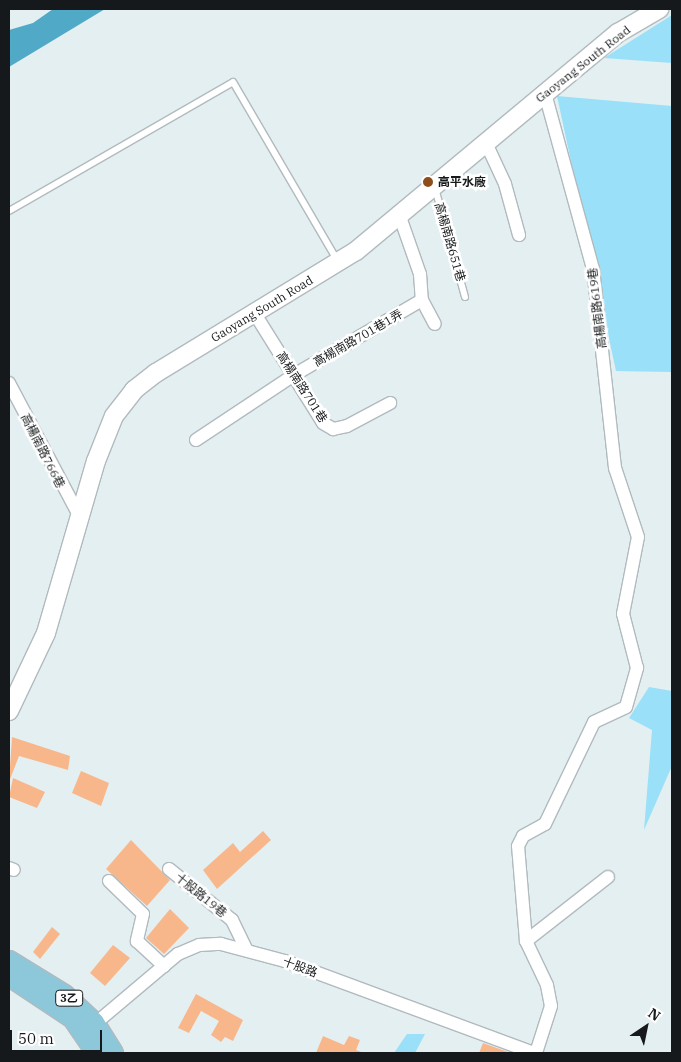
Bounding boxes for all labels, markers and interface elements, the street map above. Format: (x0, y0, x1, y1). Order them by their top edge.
street label: Gaoyang South Road (533, 23, 633, 105)
place label: 高平水廠 (438, 175, 486, 189)
marker: 高平水廠 (422, 176, 434, 188)
street label: 高楊南路651巷 (432, 201, 468, 283)
street label: 高楊南路619巷 (585, 267, 609, 349)
street label: Gaoyang South Road (208, 273, 316, 345)
street label: 高楊南路701巷1弄 (311, 307, 405, 369)
street label: 高楊南路701巷 (274, 349, 330, 425)
street label: 高楊南路766巷 (18, 411, 68, 491)
street label: 十股路19巷 (172, 870, 230, 920)
street label: 十股路 (281, 954, 319, 980)
road number: 3乙 (54, 990, 84, 1006)
north arrow (621, 1002, 671, 1052)
text: N (645, 1004, 664, 1025)
scale bar (12, 1020, 105, 1052)
text: 50 m (18, 1029, 54, 1048)

